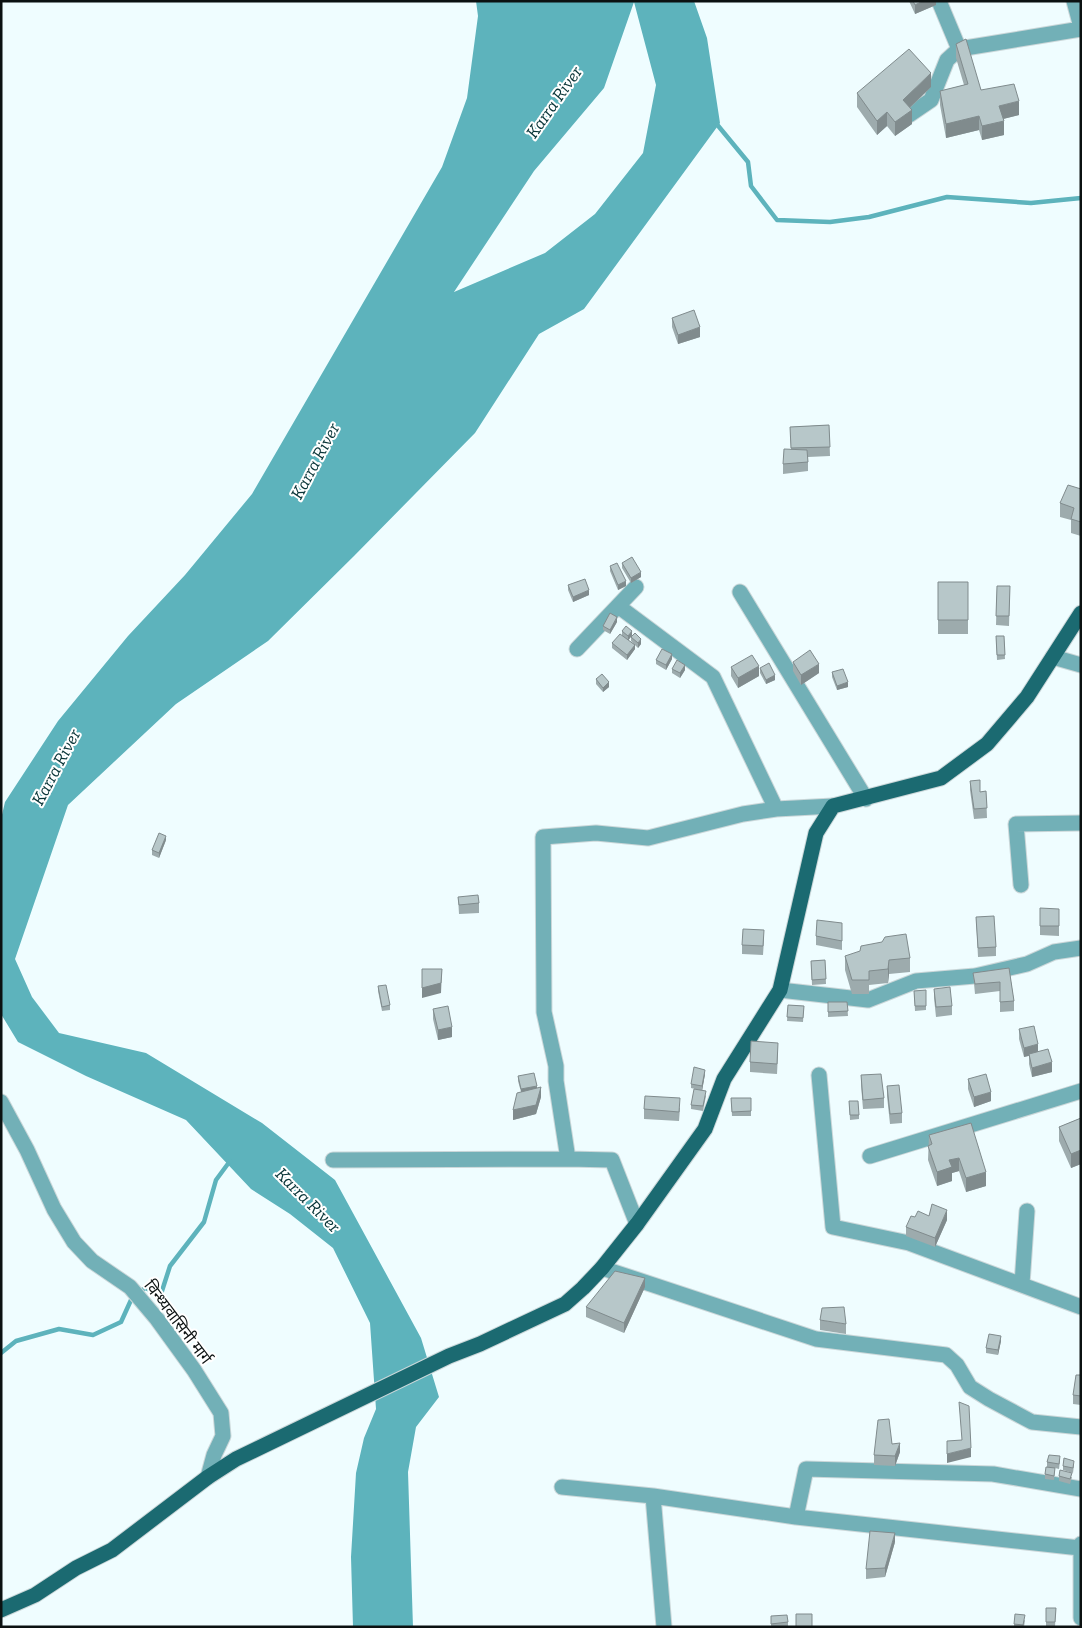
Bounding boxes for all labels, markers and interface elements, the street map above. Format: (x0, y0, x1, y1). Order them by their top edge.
water label: Karra River (521, 61, 587, 142)
water label: Karra River (286, 418, 345, 503)
water label: Karra River (27, 724, 86, 809)
water label: Karra River (271, 1163, 346, 1238)
street label: विन्ध्यवासिनी मार्ग (140, 1276, 216, 1369)

